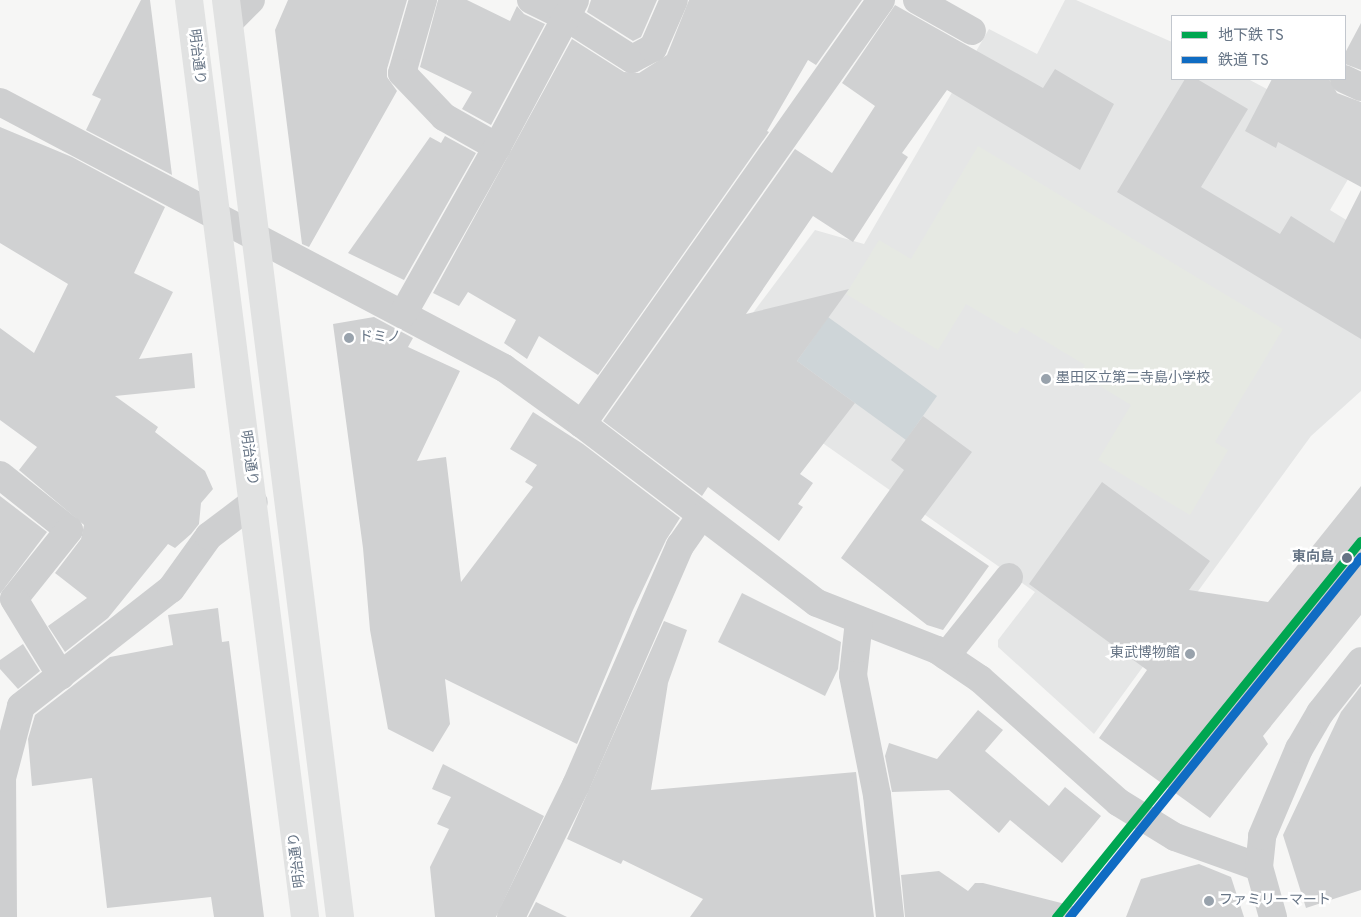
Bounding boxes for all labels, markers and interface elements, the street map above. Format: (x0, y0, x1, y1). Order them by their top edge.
legend (1171, 15, 1346, 80)
text: 地下鉄 TS (1218, 27, 1284, 46)
street label: 明治通り (184, 28, 208, 86)
text: 鉄道 TS (1218, 52, 1269, 71)
place label: ドミノ (359, 330, 401, 346)
marker: ドミノ (343, 332, 355, 344)
place label: 墨田区立第二寺島小学校 (1056, 371, 1210, 387)
marker: 墨田区立第二寺島小学校 (1040, 373, 1052, 385)
street label: 明治通り (236, 429, 260, 487)
marker: 東向島 (1338, 549, 1356, 567)
place label: 東向島 (1292, 550, 1334, 566)
place label: 東武博物館 (1110, 646, 1180, 662)
marker: 東武博物館 (1184, 648, 1196, 660)
street label: 明治通り (286, 831, 310, 889)
place label: ファミリーマート (1219, 893, 1331, 909)
marker: ファミリーマート (1203, 895, 1215, 907)

